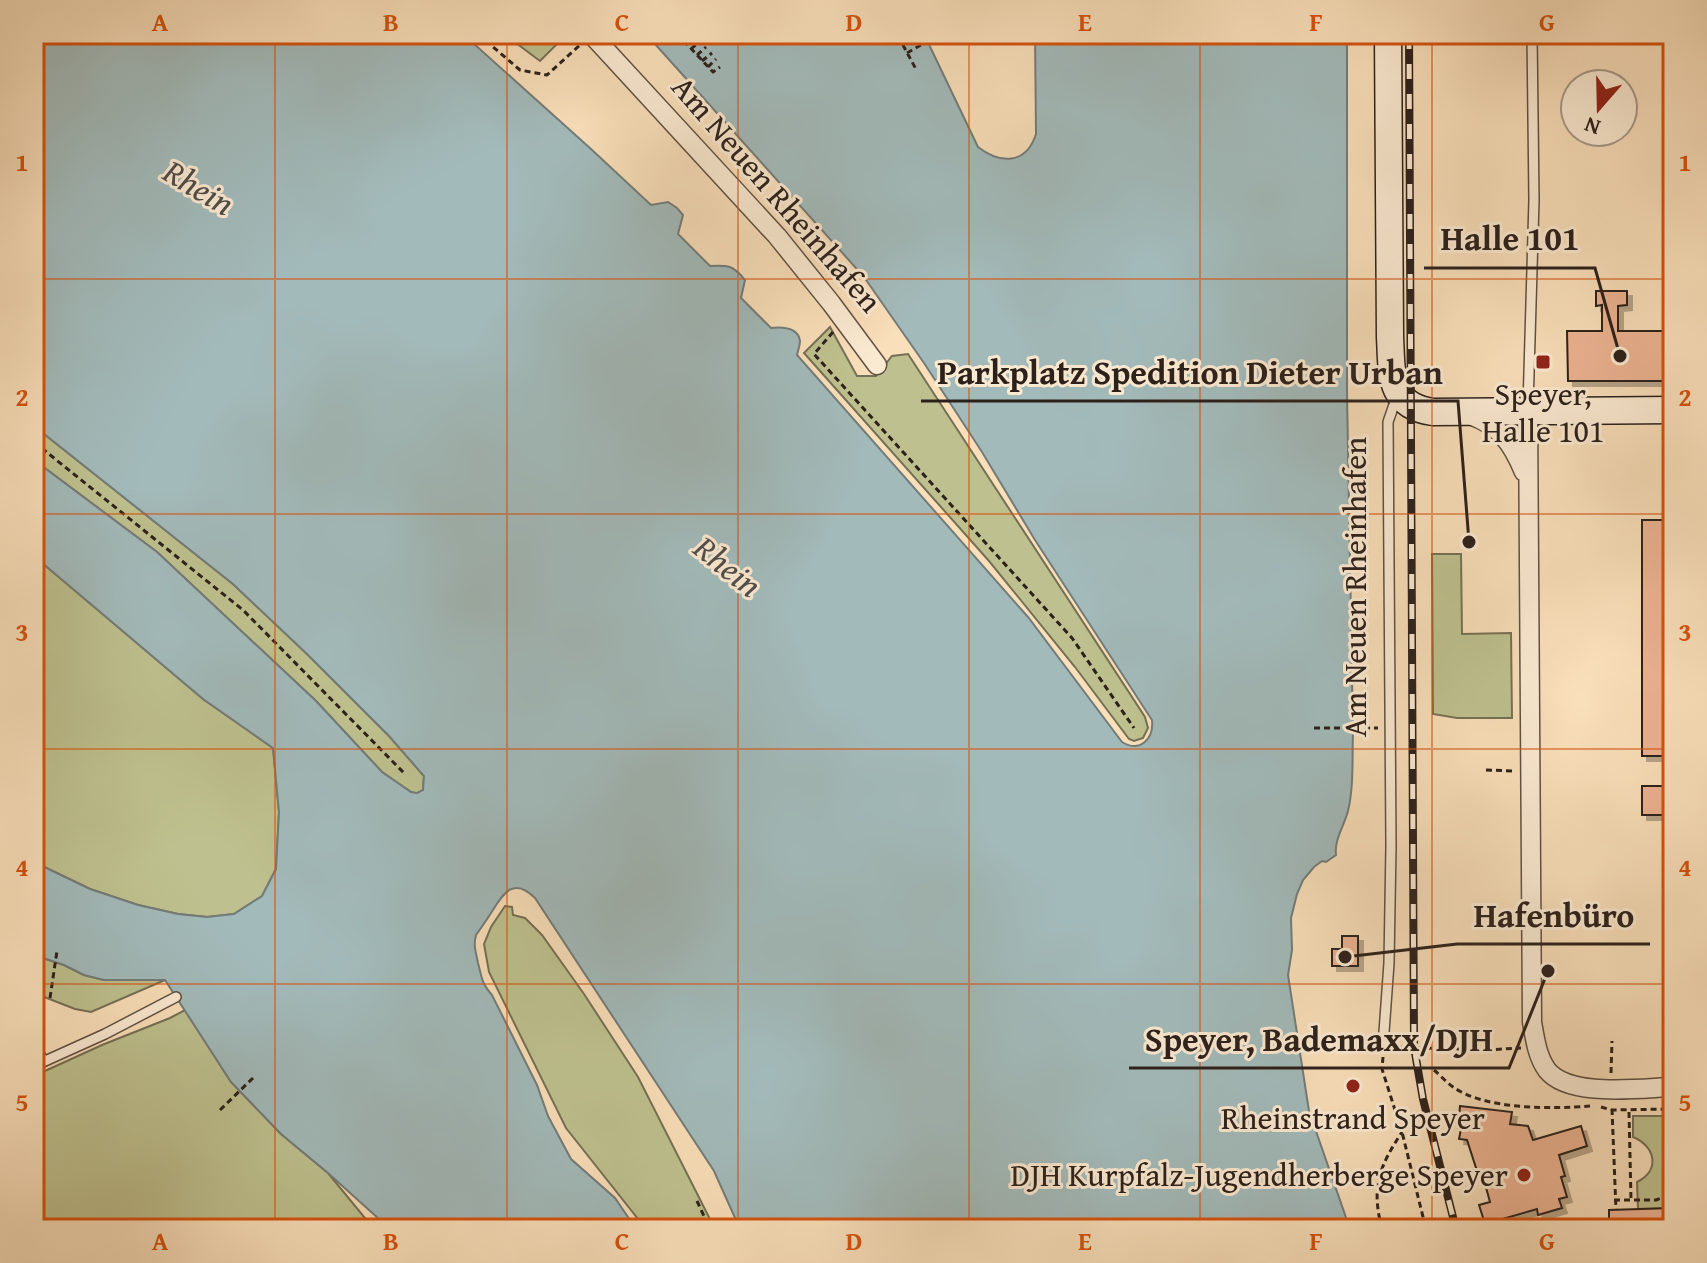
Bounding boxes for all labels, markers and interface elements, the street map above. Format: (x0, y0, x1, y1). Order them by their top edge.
text: A (152, 2, 169, 41)
text: B (383, 2, 399, 41)
text: C (615, 2, 629, 41)
text: D (846, 2, 862, 41)
text: E (1078, 2, 1092, 41)
text: F (1309, 2, 1323, 41)
text: G (1539, 2, 1555, 41)
street label: Am Neuen Rheinhafen (661, 65, 894, 323)
north arrow (1559, 68, 1639, 148)
text: N (1580, 109, 1605, 144)
text: 1 (15, 142, 29, 181)
text: 1 (1678, 142, 1692, 181)
water label: Rhein (154, 146, 244, 227)
callout: Halle 101 (1424, 210, 1595, 268)
text: Halle 101 (1440, 213, 1580, 262)
callout: Parkplatz Spedition Dieter Urban (921, 343, 1458, 401)
text: Parkplatz Spedition Dieter Urban (937, 347, 1443, 396)
marker: Speyer, Halle 101 (1534, 353, 1552, 371)
place label: Speyer, Halle 101 (1482, 370, 1604, 454)
text: 2 (15, 377, 29, 416)
text: 2 (1678, 377, 1692, 416)
street label: Am Neuen Rheinhafen (1331, 437, 1378, 737)
water label: Rhein (683, 522, 773, 608)
text: 3 (15, 612, 29, 651)
text: 3 (1678, 612, 1692, 651)
text: 4 (15, 847, 29, 886)
text: 4 (1678, 847, 1692, 886)
callout: Hafenbüro (1457, 886, 1650, 944)
text: Hafenbüro (1474, 890, 1634, 939)
callout: Speyer, Bademaxx/DJH (1129, 1010, 1509, 1068)
text: Speyer, Bademaxx/DJH (1145, 1014, 1493, 1063)
marker: Rheinstrand Speyer (1344, 1077, 1362, 1095)
text: 5 (15, 1082, 29, 1121)
text: 5 (1678, 1082, 1692, 1121)
place label: Rheinstrand Speyer (1221, 1094, 1485, 1141)
place label: DJH Kurpfalz-Jugendherberge Speyer (1010, 1151, 1508, 1198)
marker: DJH Kurpfalz-Jugendherberge Speyer (1515, 1166, 1533, 1184)
text: A (152, 1221, 169, 1260)
text: B (383, 1221, 399, 1260)
text: C (615, 1221, 629, 1260)
text: D (846, 1221, 862, 1260)
text: E (1078, 1221, 1092, 1260)
text: F (1309, 1221, 1323, 1260)
text: G (1539, 1221, 1555, 1260)

